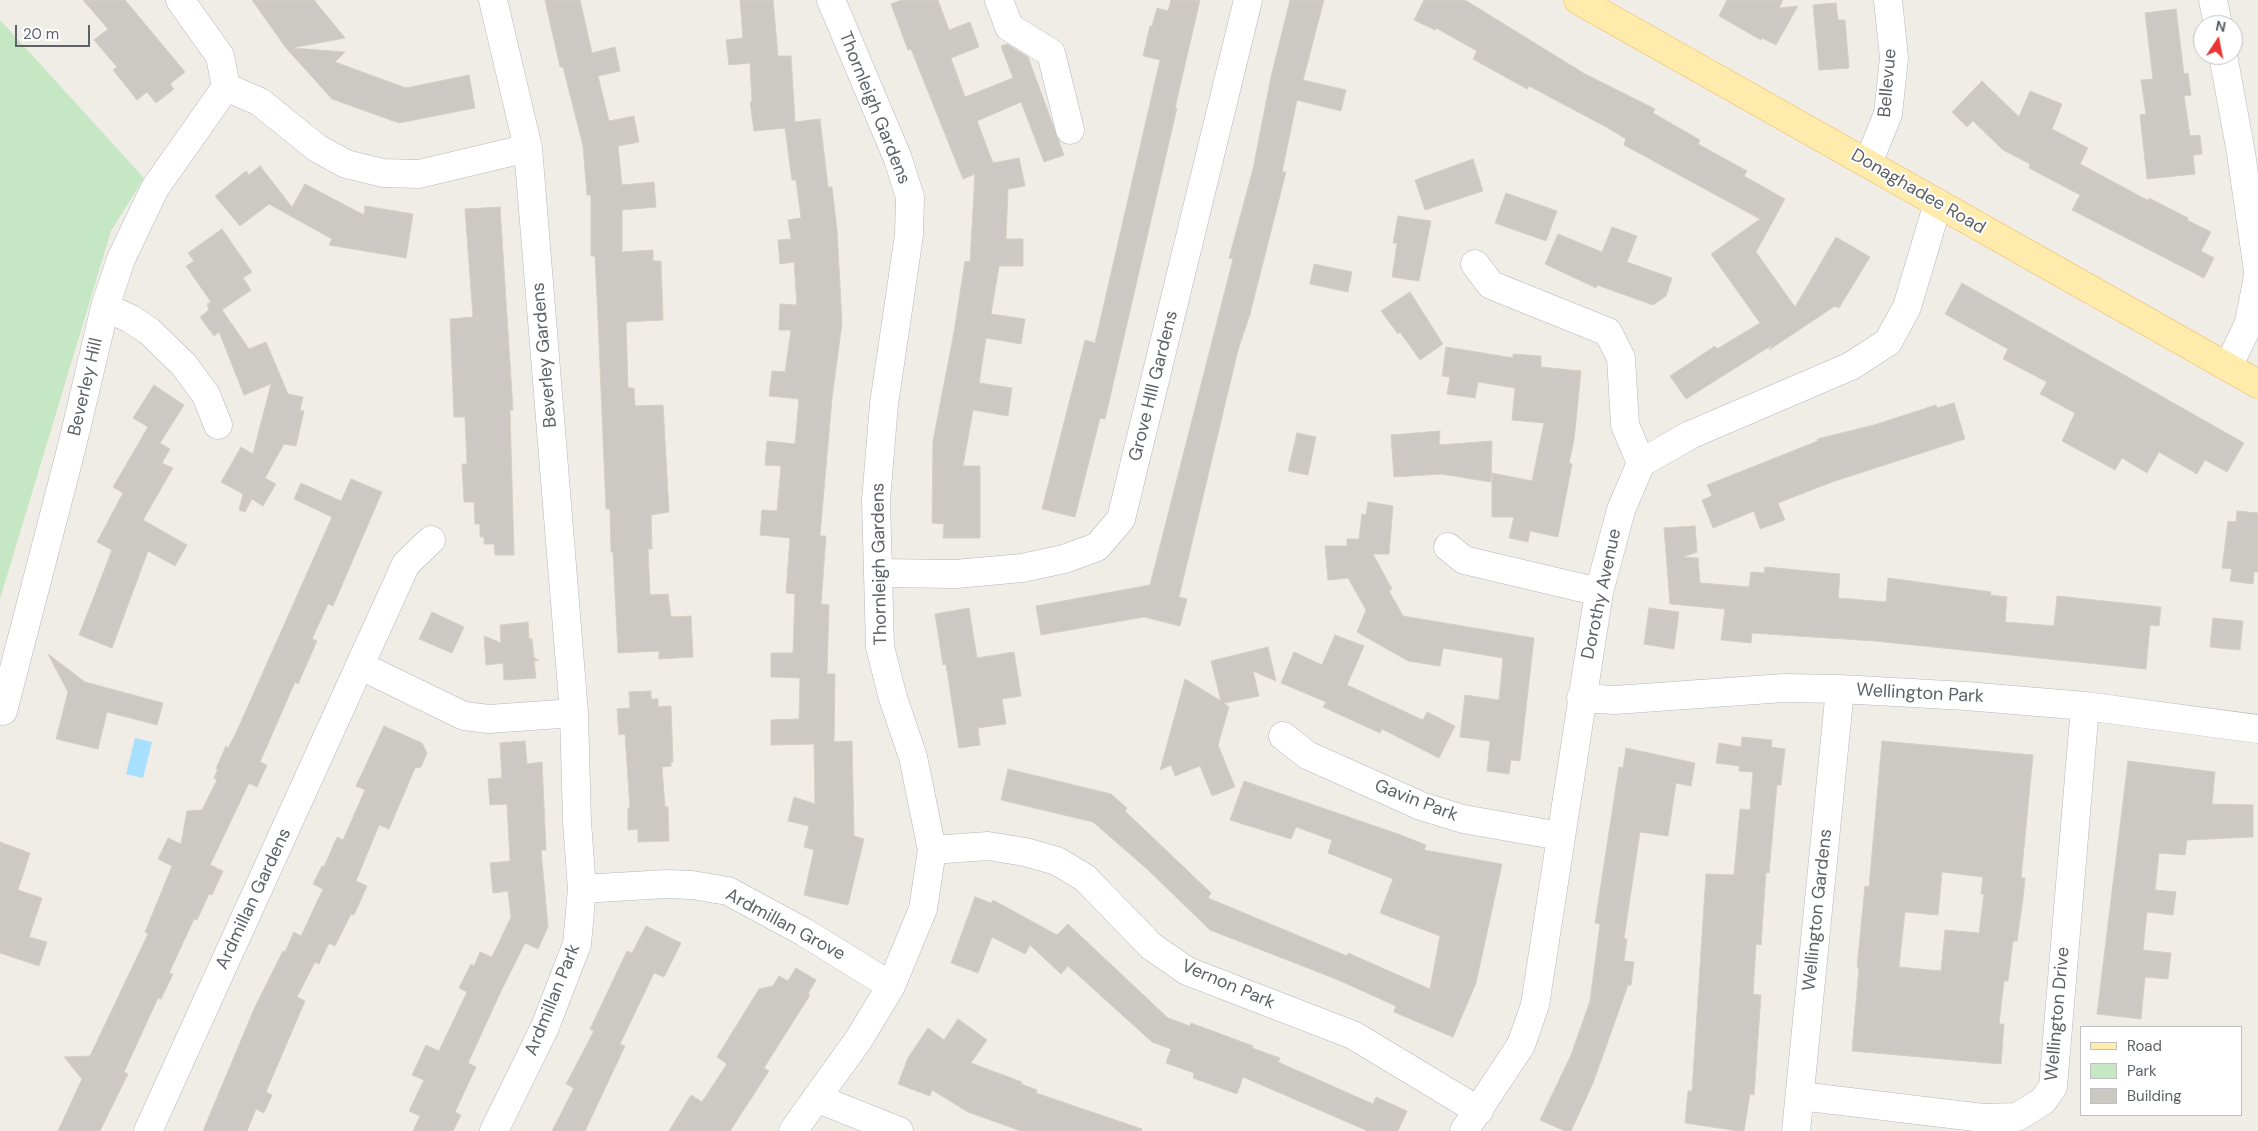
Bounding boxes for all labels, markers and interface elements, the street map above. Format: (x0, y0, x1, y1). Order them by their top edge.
scale bar (18, 15, 92, 47)
north arrow (2193, 15, 2243, 65)
text: N (2214, 16, 2227, 36)
text: 20 m (23, 24, 59, 44)
street label: Thornleigh Gardens (834, 29, 914, 187)
street label: Bellevue (1874, 48, 1902, 118)
street label: Donaghadee Road (1847, 145, 1989, 239)
street label: Beverley Gardens (528, 281, 562, 429)
street label: Grove HIll Gardens (1125, 309, 1183, 463)
street label: Beverley Hill (64, 336, 108, 438)
street label: Thornleigh Gardens (868, 483, 892, 645)
street label: Dorothy Avenue (1578, 527, 1626, 661)
street label: Wellington Park (1856, 680, 1984, 708)
street label: Gavin Park (1371, 775, 1461, 827)
street label: Ardmillan Gardens (212, 825, 296, 973)
street label: Wellington Gardens (1799, 828, 1837, 992)
street label: Ardmillan Grove (722, 884, 848, 966)
street label: Ardmillan Park (521, 941, 585, 1059)
street label: Wellington Drive (2041, 946, 2075, 1082)
street label: Vernon Park (1178, 956, 1278, 1014)
legend (2080, 1026, 2243, 1116)
text: Road (2127, 1036, 2162, 1056)
text: Park (2127, 1061, 2157, 1081)
text: Building (2127, 1086, 2182, 1106)

